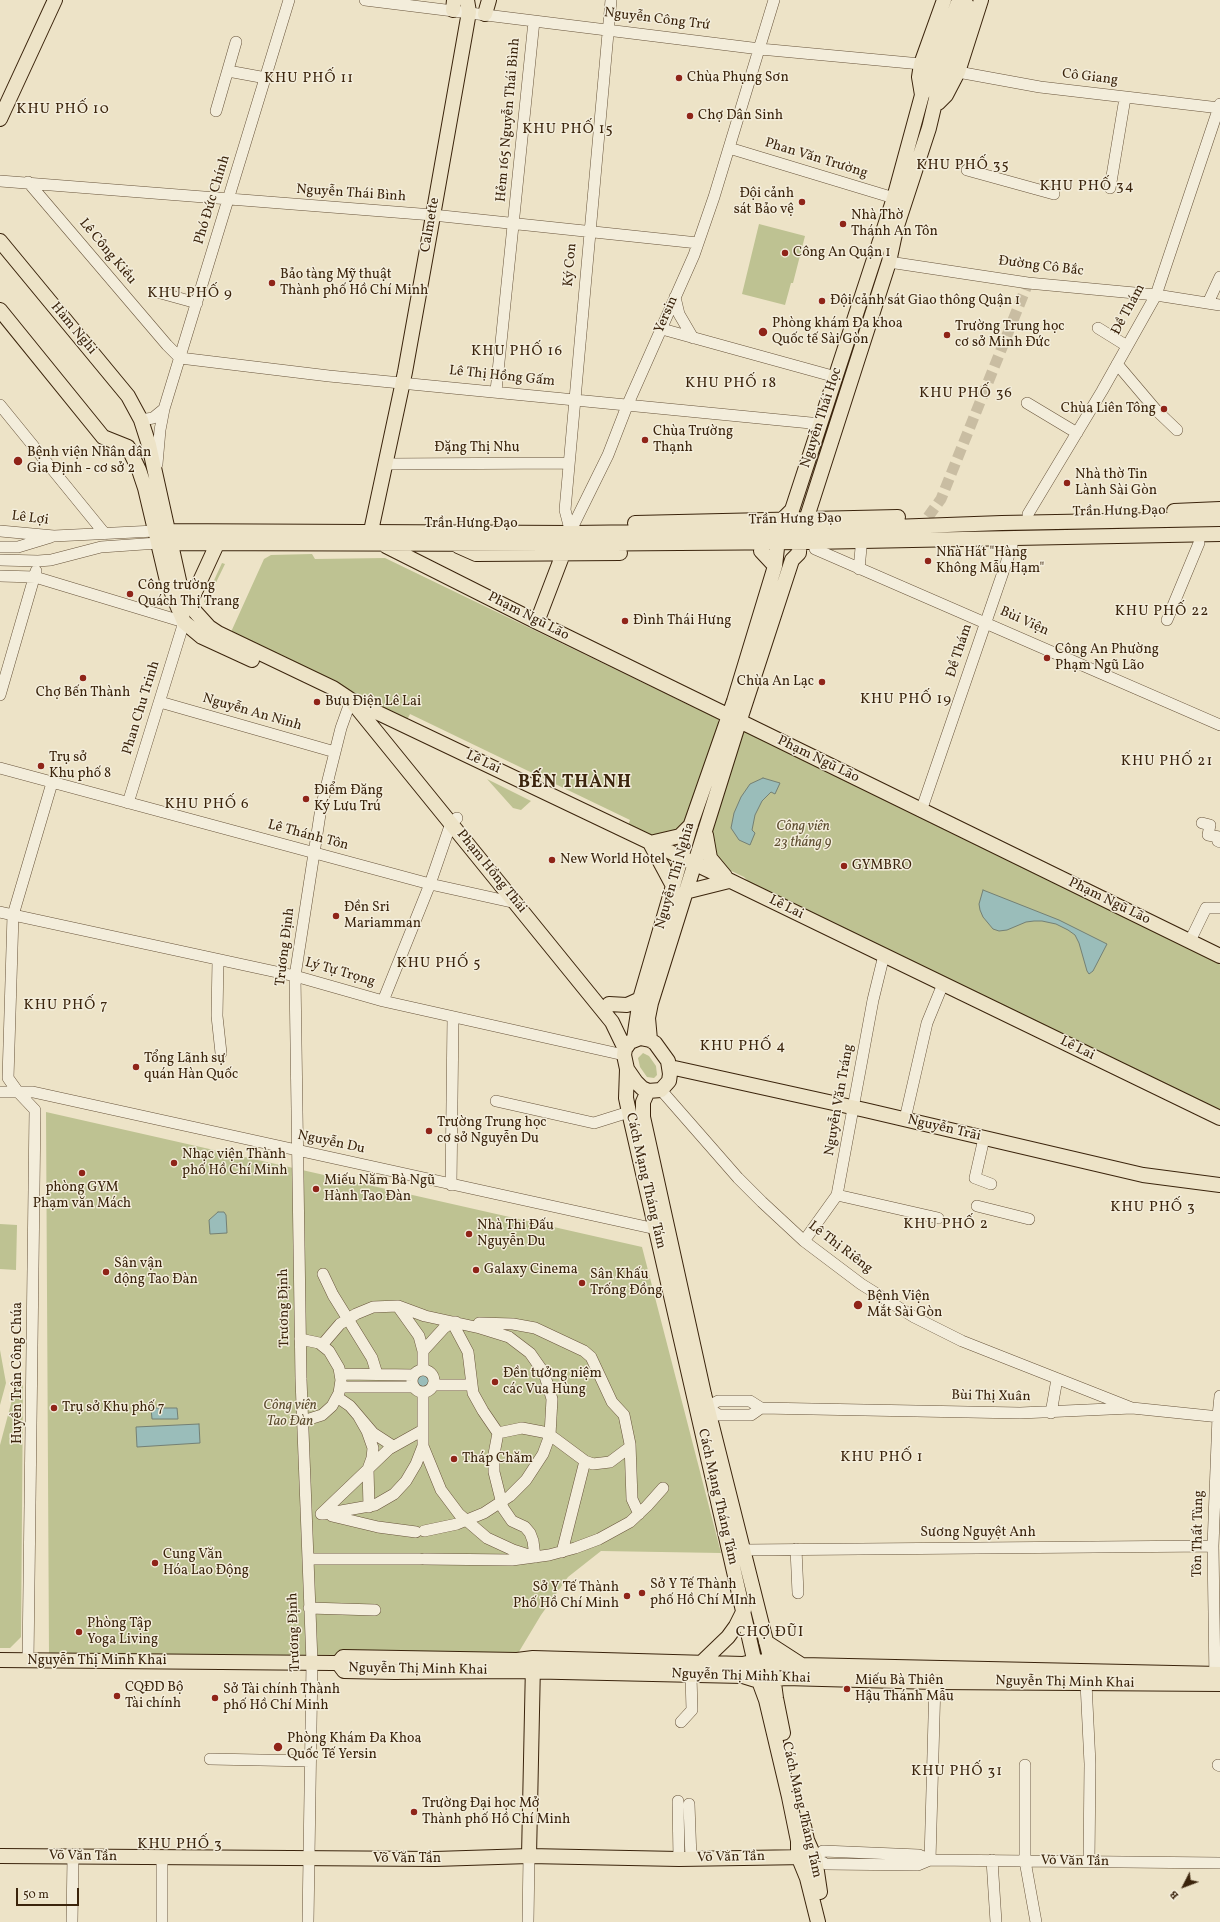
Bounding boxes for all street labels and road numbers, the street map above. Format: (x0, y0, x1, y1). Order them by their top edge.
street label: Nguyễn Công Trứ (603, 5, 711, 35)
street label: Hẻm 165 Nguyễn Thái Bình (493, 37, 525, 203)
street label: Cô Giang (1061, 66, 1119, 90)
street label: Phan Văn Trường (763, 135, 869, 183)
street label: Phó Đức Chính (191, 153, 235, 247)
street label: Nguyễn Thái Bình (295, 182, 407, 206)
street label: Calmette (418, 196, 444, 254)
street label: Lê Công Kiều (75, 216, 139, 288)
street label: Ký Con (561, 242, 581, 288)
street label: Đường Cô Bắc (997, 253, 1085, 281)
street label: Ðề Thám (1109, 282, 1149, 338)
street label: Yersin (652, 294, 682, 336)
street label: Hàm Nghi (46, 300, 100, 358)
street label: Lê Thị Hồng Gấm (448, 363, 556, 391)
street label: Nguyễn Thái Học (798, 366, 846, 470)
street label: Ðặng Thị Nhu (434, 440, 520, 456)
street label: Trần Hưng Đạo (1072, 503, 1166, 521)
street label: Lê Lợi (11, 508, 49, 530)
street label: Trần Hưng Đạo (748, 511, 842, 529)
street label: Trần Hưng Đạo (424, 516, 518, 532)
street label: Phạm Ngũ Lão (484, 589, 572, 645)
street label: Bùi Viện (997, 604, 1051, 640)
street label: Ðề Thám (943, 622, 977, 680)
street label: Phan Chu Trinh (120, 659, 164, 757)
street label: Nguyễn An Ninh (200, 691, 304, 735)
street label: Phạm Ngũ Lão (774, 733, 862, 787)
street label: Lê Lai (463, 748, 503, 778)
street label: Lê Thánh Tôn (266, 817, 350, 855)
street label: Nguyễn Thị Nghĩa (653, 821, 699, 931)
street label: Phạm Hồng Thái (452, 827, 530, 917)
street label: Phạm Ngũ Lão (1065, 875, 1153, 929)
street label: Lê Lai (766, 892, 806, 924)
street label: Trương Định (273, 907, 299, 987)
street label: Lý Tự Trọng (303, 955, 377, 991)
street label: Lê Lai (1057, 1033, 1097, 1065)
street label: Nguyễn Văn Tráng (822, 1043, 858, 1157)
street label: Cách Mạng Tháng Tám (621, 1111, 669, 1251)
street label: Nguyễn Trãi (906, 1112, 982, 1146)
street label: Nguyễn Du (296, 1128, 366, 1158)
street label: Lê Thị Riêng (804, 1218, 876, 1278)
street label: Trương Định (276, 1268, 294, 1348)
street label: Huyền Trân Công Chúa (10, 1302, 26, 1444)
street label: Bùi Thị Xuân (951, 1388, 1031, 1406)
street label: Cách Mạng Tháng Tám (693, 1427, 741, 1567)
street label: Tôn Thất Tùng (1190, 1490, 1208, 1578)
street label: Sương Nguyệt Anh (920, 1525, 1036, 1541)
street label: Trương Định (285, 1592, 305, 1672)
street label: Nguyễn Thị Minh Khai (27, 1653, 167, 1669)
street label: Nguyễn Thị Minh Khai (348, 1660, 488, 1680)
street label: Nguyễn Thị Minh Khai (671, 1666, 811, 1688)
street label: Nguyễn Thị Minh Khai (995, 1673, 1135, 1693)
street label: Cách Mạng Tháng Tám (777, 1740, 825, 1880)
street label: Võ Văn Tần (49, 1848, 117, 1866)
street label: Võ Văn Tần (697, 1849, 765, 1867)
street label: Võ Văn Tần (373, 1851, 441, 1867)
street label: Võ Văn Tần (1041, 1853, 1109, 1871)

